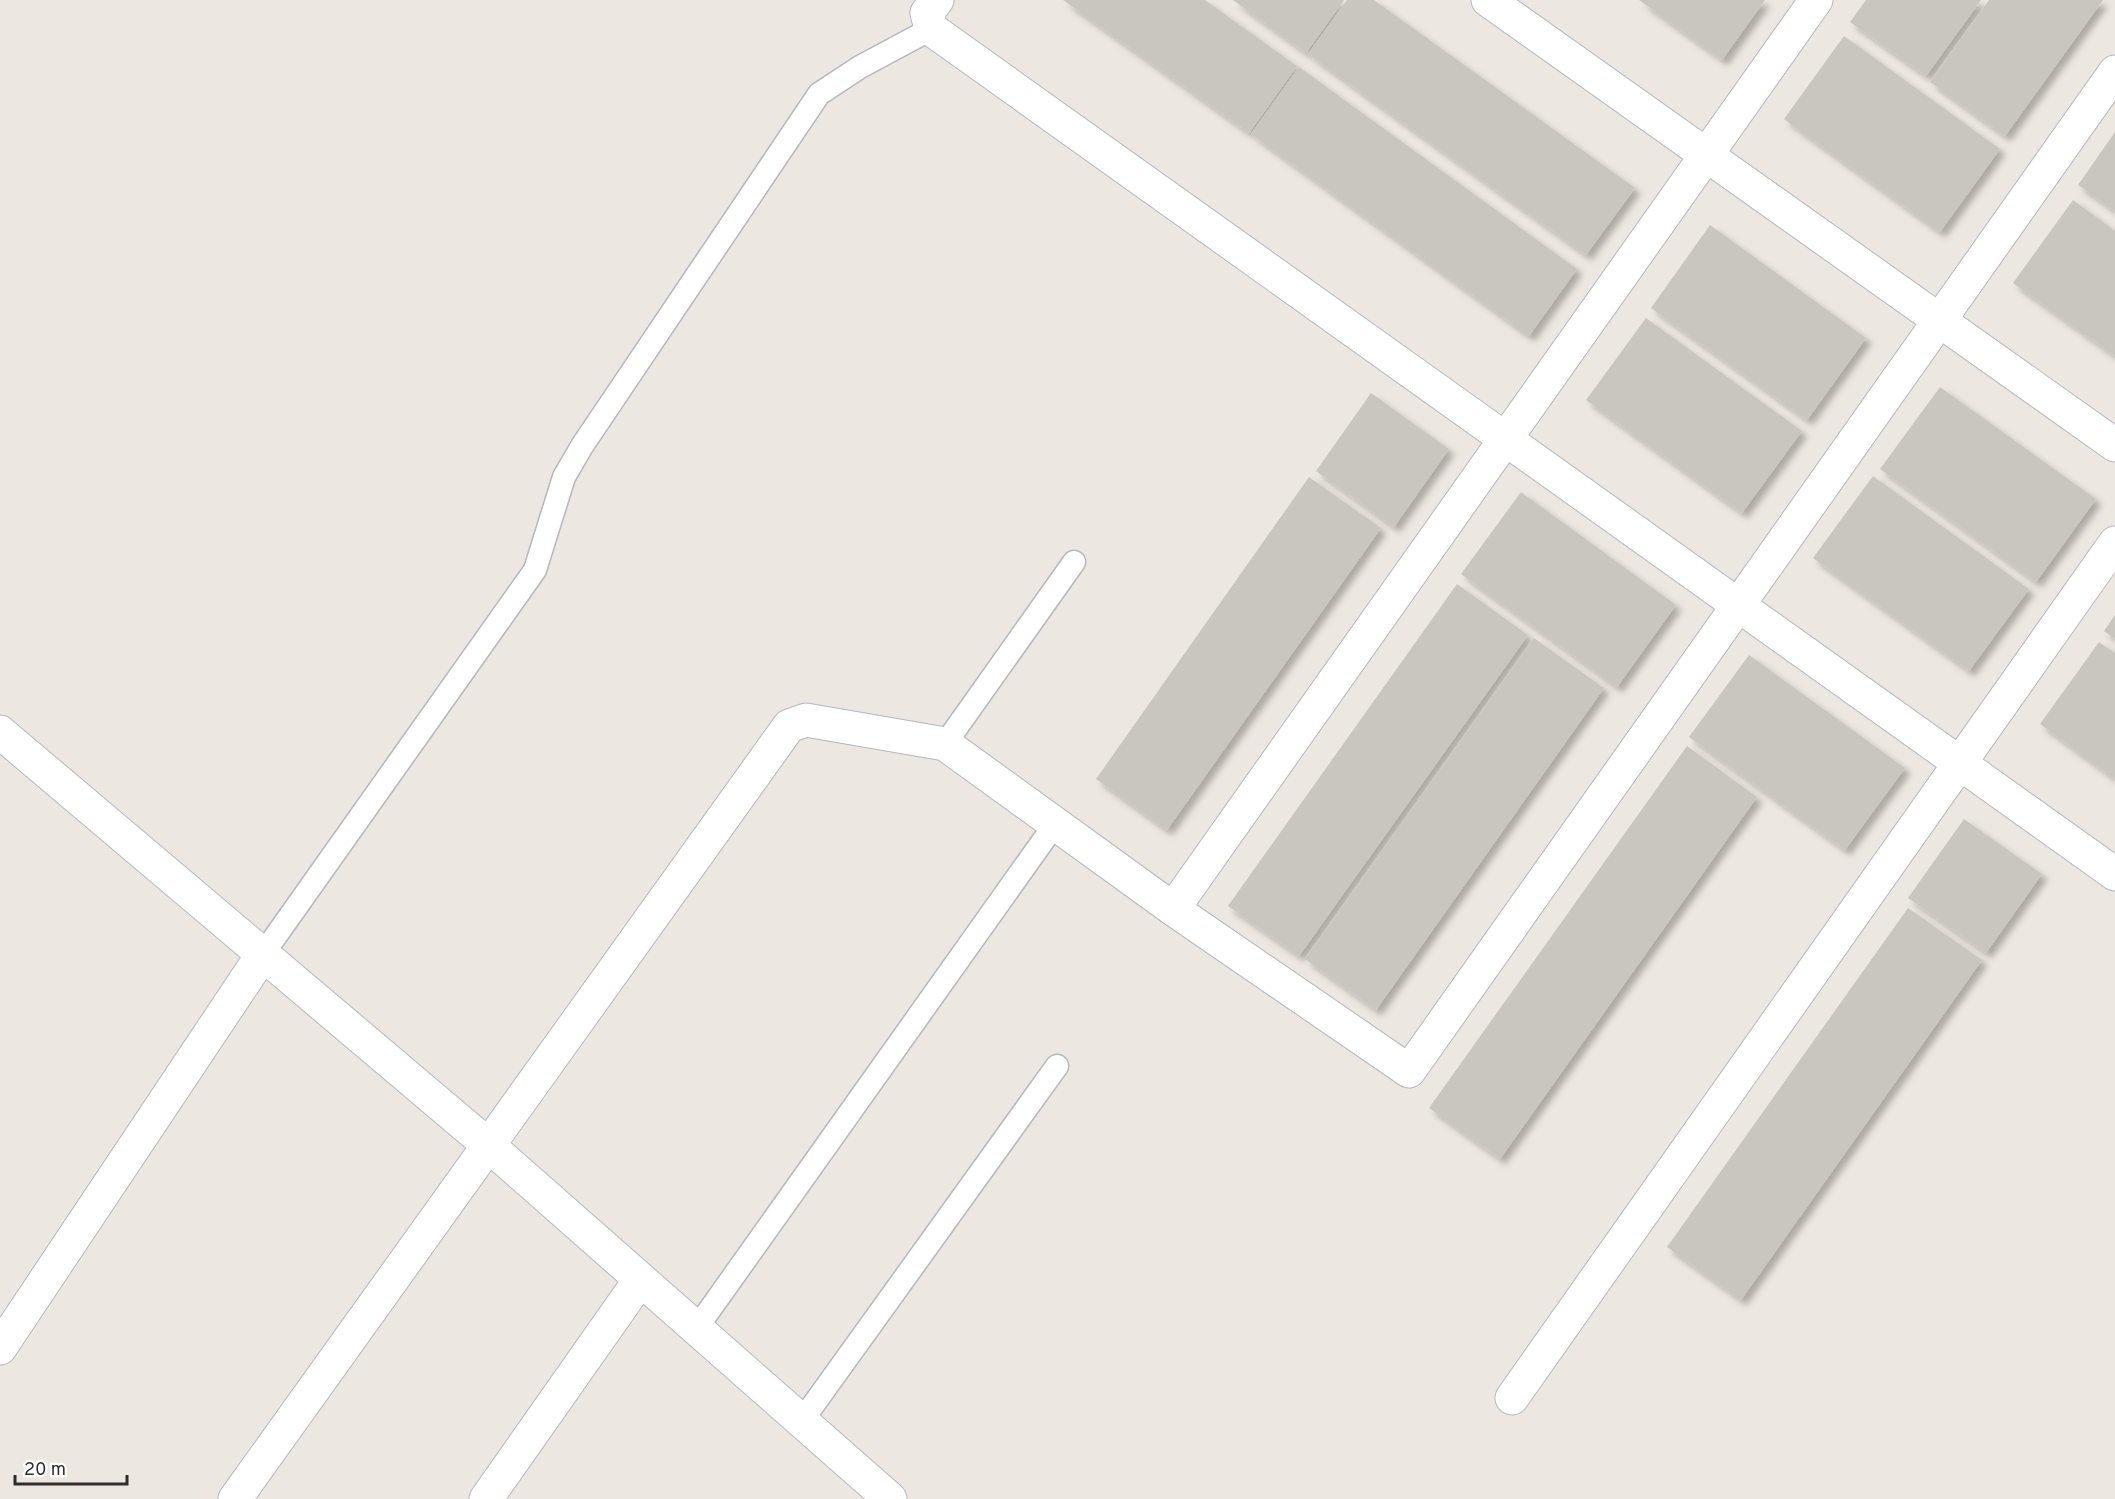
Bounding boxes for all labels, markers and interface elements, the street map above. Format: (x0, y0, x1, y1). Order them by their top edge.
scale bar (15, 1448, 128, 1486)
text: 20 m (24, 1459, 66, 1482)

